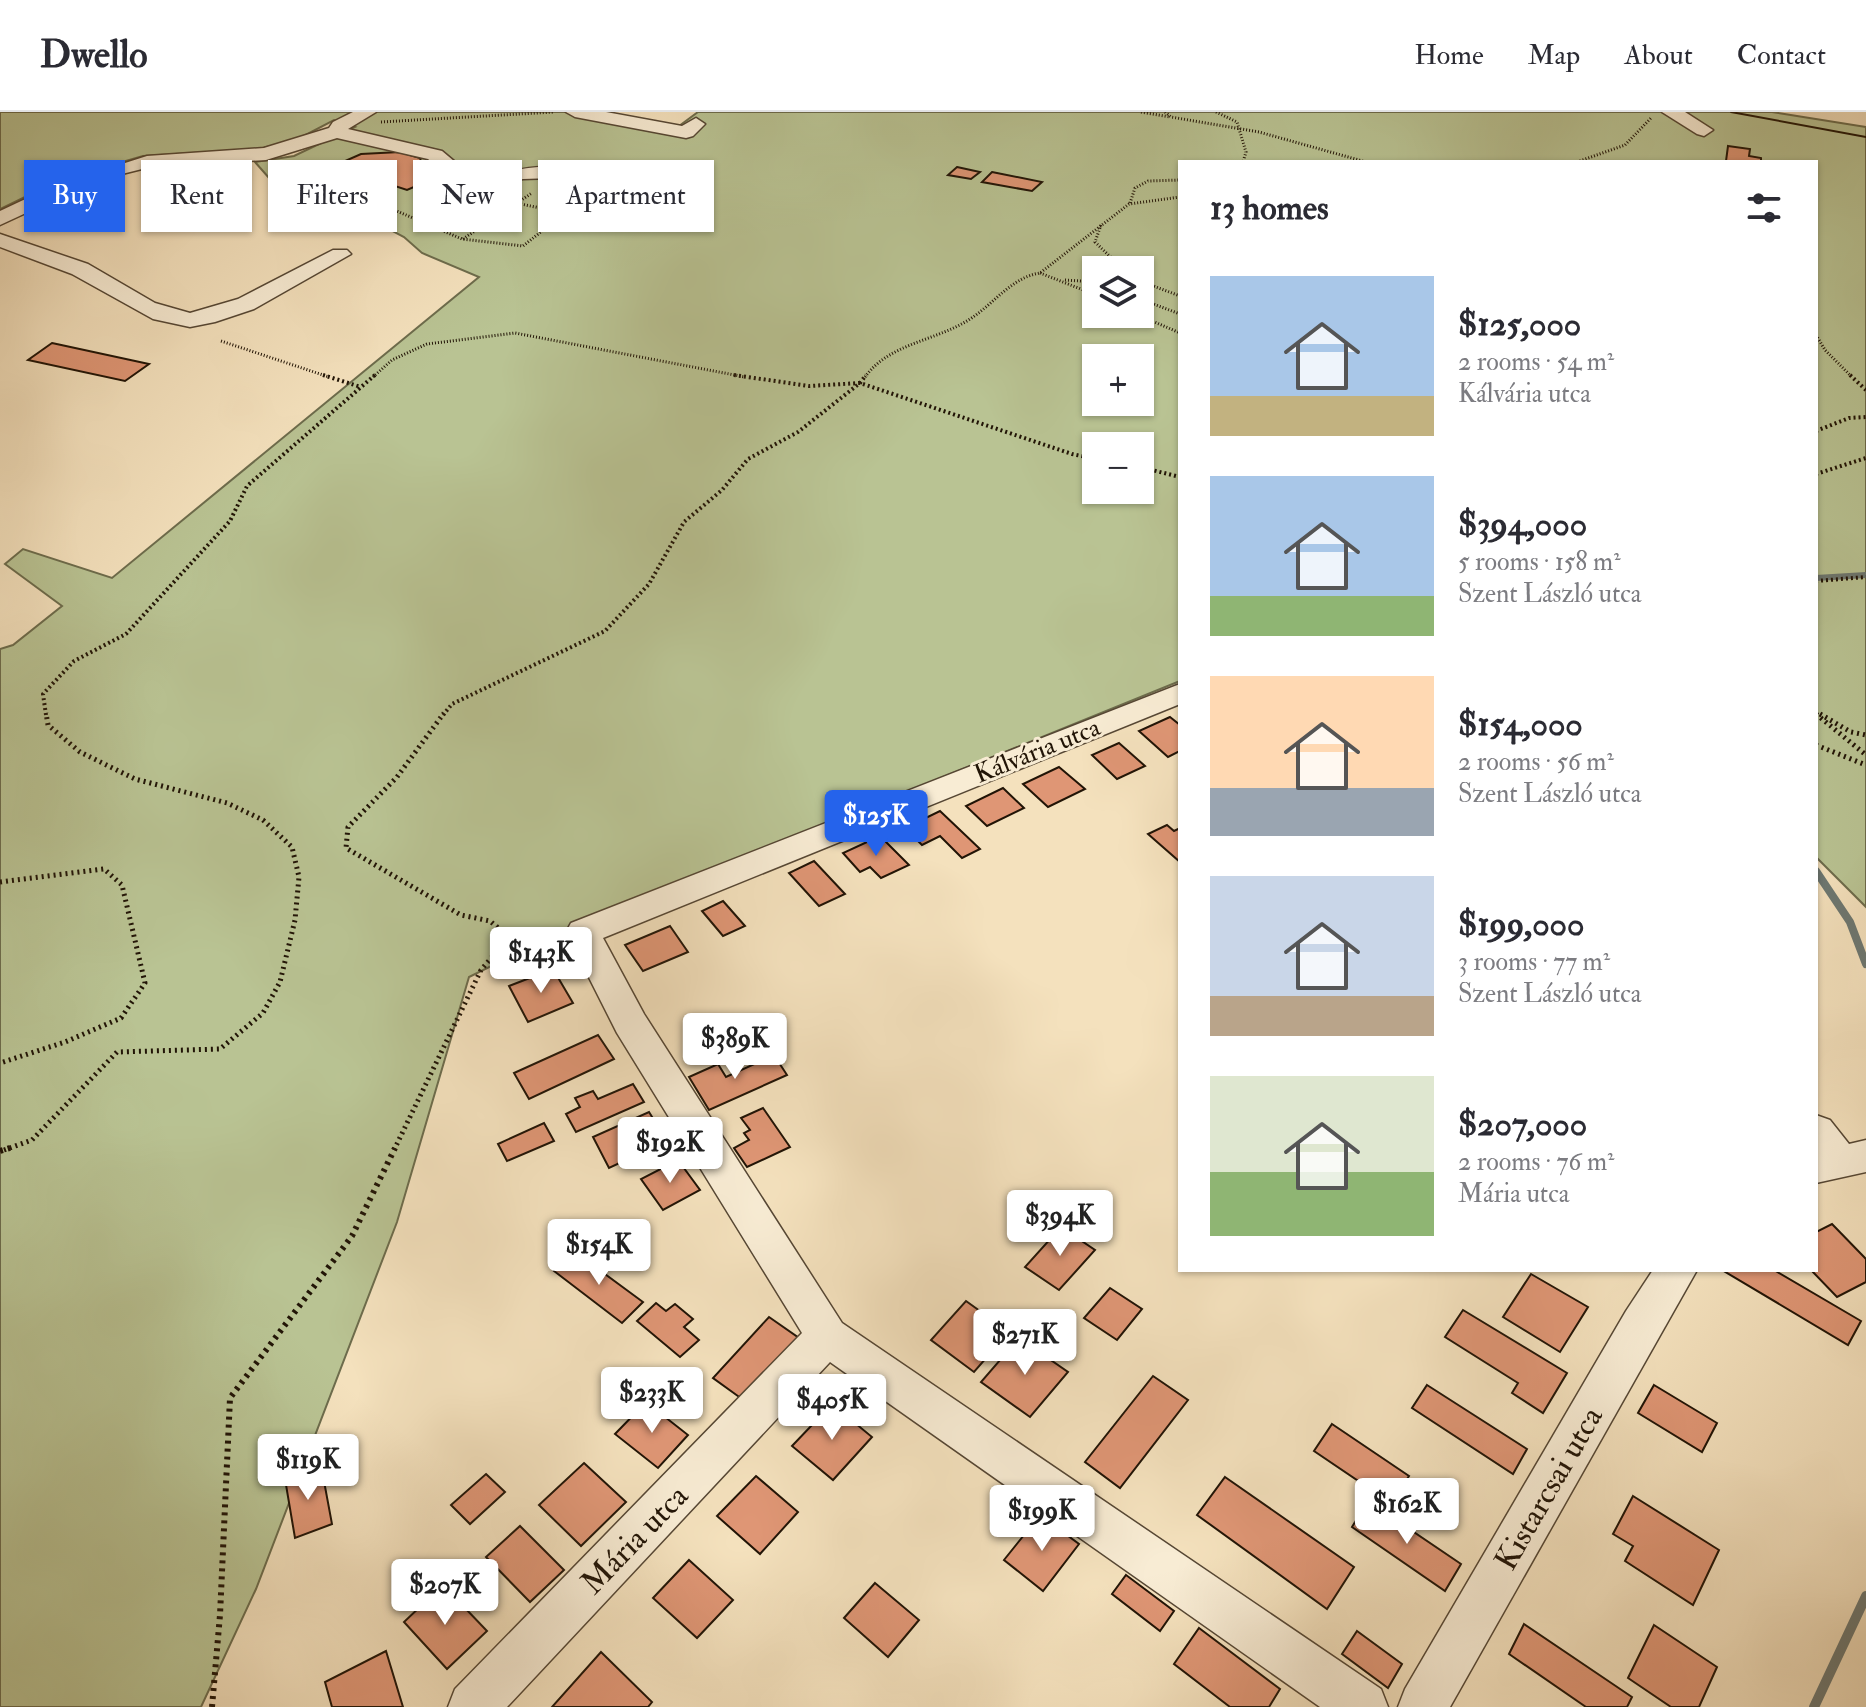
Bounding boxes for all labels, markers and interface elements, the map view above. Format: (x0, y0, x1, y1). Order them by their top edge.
text: Dwello (40, 31, 148, 79)
text: Home (1414, 38, 1484, 73)
text: Map (1528, 38, 1580, 73)
text: About (1624, 38, 1693, 73)
text: Contact (1737, 38, 1826, 73)
chip: Buy (24, 160, 125, 232)
chip: Rent (141, 160, 252, 232)
chip: Filters (268, 160, 397, 232)
chip: New (413, 160, 522, 232)
chip: Apartment (538, 160, 714, 232)
icon: filters (1742, 186, 1786, 230)
text: 13 homes (1210, 187, 1329, 230)
map controls (1082, 256, 1154, 504)
button: layers (1082, 256, 1154, 328)
text: $125,000 (1458, 303, 1581, 346)
icon: home (1274, 308, 1370, 404)
button: + (1082, 344, 1154, 416)
text: 2 rooms · 54 m² (1458, 346, 1614, 378)
text: Kálvária utca (1458, 378, 1591, 410)
button: − (1082, 432, 1154, 504)
text: $394,000 (1458, 503, 1587, 546)
icon: home (1274, 508, 1370, 604)
text: 5 rooms · 158 m² (1458, 546, 1620, 578)
text: Szent László utca (1458, 578, 1642, 610)
text: $154,000 (1458, 703, 1583, 746)
icon: home (1274, 708, 1370, 804)
street label: Kálvária utca (970, 711, 1105, 791)
text: 2 rooms · 56 m² (1458, 746, 1614, 778)
text: Szent László utca (1458, 778, 1642, 810)
pin: $125K (820, 790, 932, 858)
text: $125K (843, 800, 909, 832)
text: $199,000 (1458, 903, 1584, 946)
icon: home (1274, 908, 1370, 1004)
pin: $143K (485, 927, 597, 995)
text: $143K (508, 937, 574, 969)
text: 3 rooms · 77 m² (1458, 946, 1610, 978)
text: Szent László utca (1458, 978, 1642, 1010)
pin: $389K (679, 1013, 791, 1081)
text: $389K (701, 1023, 769, 1055)
text: $207,000 (1458, 1103, 1587, 1146)
icon: home (1274, 1108, 1370, 1204)
pin: $192K (614, 1117, 726, 1185)
text: $192K (636, 1127, 704, 1159)
text: 2 rooms · 76 m² (1458, 1146, 1614, 1178)
text: Mária utca (1458, 1178, 1569, 1210)
pin: $394K (1004, 1190, 1116, 1258)
text: $394K (1025, 1200, 1095, 1232)
pin: $154K (543, 1219, 655, 1287)
text: $154K (566, 1229, 632, 1261)
pin: $271K (969, 1309, 1081, 1377)
text: $271K (991, 1319, 1059, 1351)
pin: $233K (596, 1367, 708, 1435)
pin: $405K (776, 1374, 888, 1442)
text: $233K (619, 1377, 685, 1409)
text: $405K (796, 1384, 868, 1416)
street label: Kistarcsai utca (1486, 1399, 1612, 1577)
pin: $119K (252, 1434, 364, 1502)
text: $119K (276, 1444, 340, 1476)
street label: Mária utca (573, 1476, 697, 1603)
pin: $162K (1351, 1478, 1463, 1546)
pin: $199K (986, 1485, 1098, 1553)
text: $162K (1373, 1488, 1441, 1520)
text: $199K (1008, 1495, 1076, 1527)
pin: $207K (389, 1559, 501, 1627)
text: $207K (409, 1569, 481, 1601)

